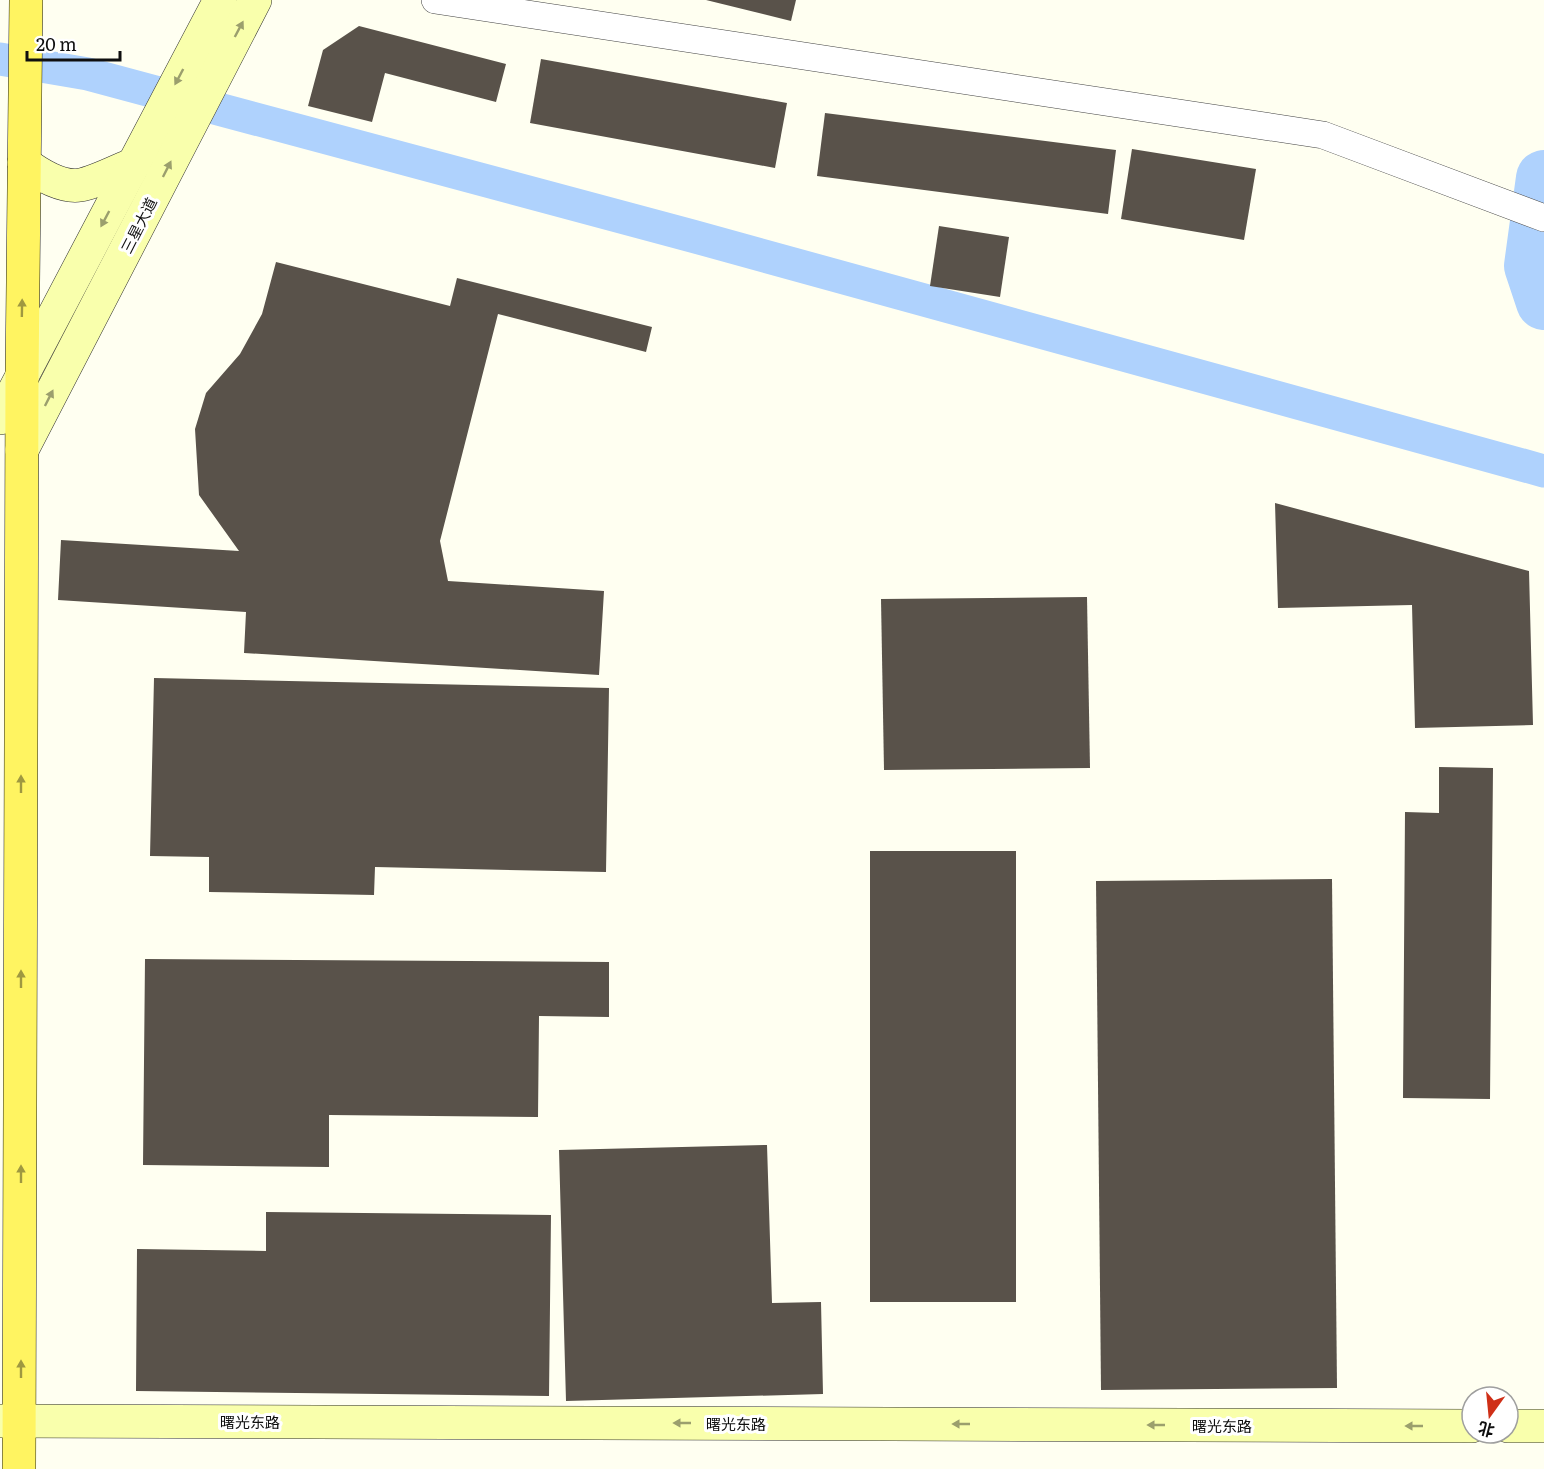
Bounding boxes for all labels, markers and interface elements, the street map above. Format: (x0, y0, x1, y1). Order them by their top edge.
one-way arrow (234, 21, 244, 38)
scale bar (27, 24, 120, 62)
text: 20 m (36, 30, 77, 57)
one-way arrow (175, 69, 184, 86)
one-way arrow (161, 160, 171, 178)
street label: 三星大道 (114, 193, 162, 257)
one-way arrow (100, 211, 110, 228)
one-way arrow (18, 298, 27, 317)
one-way arrow (44, 390, 53, 407)
one-way arrow (16, 774, 26, 793)
one-way arrow (16, 969, 26, 988)
one-way arrow (16, 1164, 26, 1183)
one-way arrow (16, 1359, 26, 1378)
north arrow (1460, 1385, 1520, 1445)
street label: 曙光东路 (220, 1410, 280, 1433)
street label: 曙光东路 (706, 1412, 766, 1435)
street label: 曙光东路 (1192, 1414, 1252, 1437)
text: 北 (1475, 1417, 1497, 1444)
one-way arrow (672, 1418, 691, 1428)
one-way arrow (951, 1419, 970, 1429)
one-way arrow (1146, 1420, 1165, 1430)
one-way arrow (1404, 1421, 1423, 1431)

